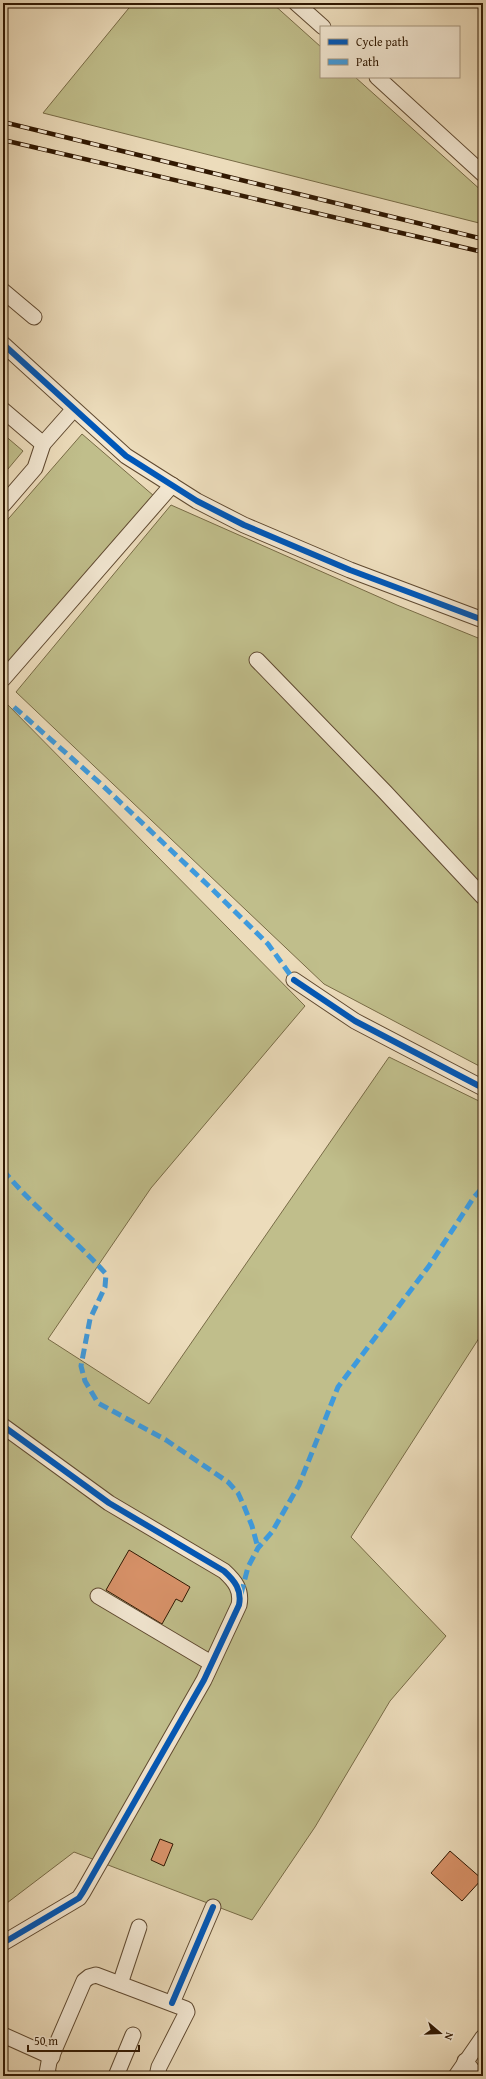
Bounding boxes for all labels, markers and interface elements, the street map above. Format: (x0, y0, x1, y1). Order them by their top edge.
legend (320, 26, 460, 78)
text: Cycle path (356, 33, 409, 50)
text: Path (356, 53, 379, 70)
north arrow (420, 2013, 460, 2053)
scale bar (28, 2027, 139, 2053)
text: N (440, 2030, 458, 2043)
text: 50 m (34, 2032, 58, 2049)

